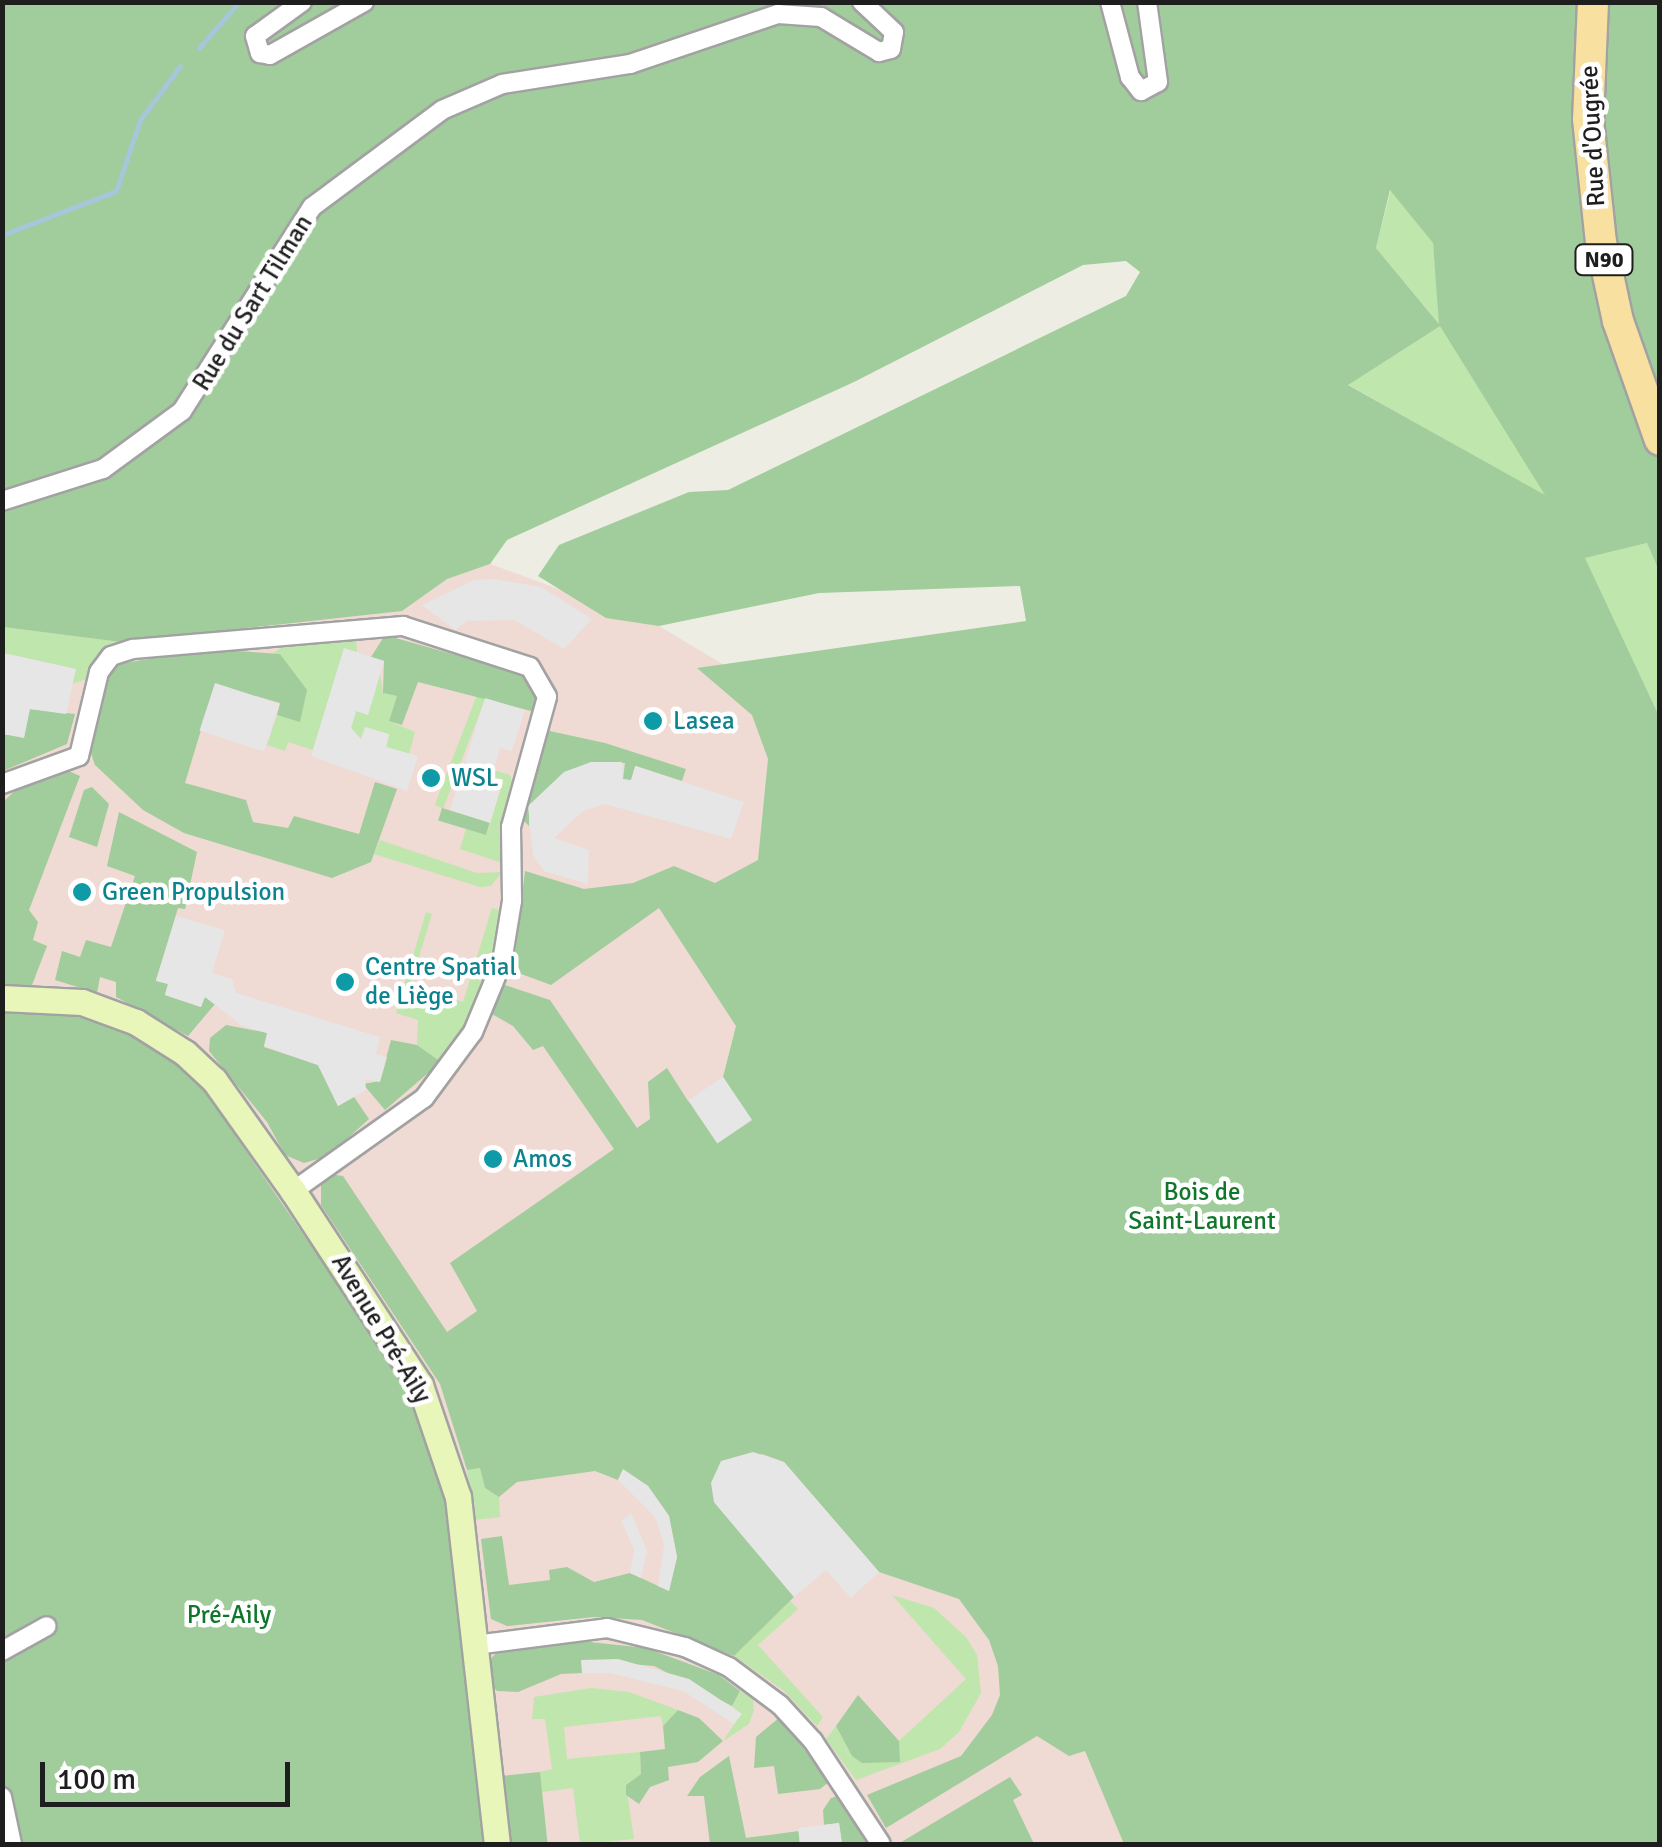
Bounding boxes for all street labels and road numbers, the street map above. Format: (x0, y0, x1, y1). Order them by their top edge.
street label: Rue d'Ougrée (1574, 65, 1612, 207)
street label: Rue du Sart Tilman (187, 210, 319, 396)
road number: N90 (1574, 243, 1634, 277)
street label: Avenue Pré-Aily (325, 1249, 437, 1409)

